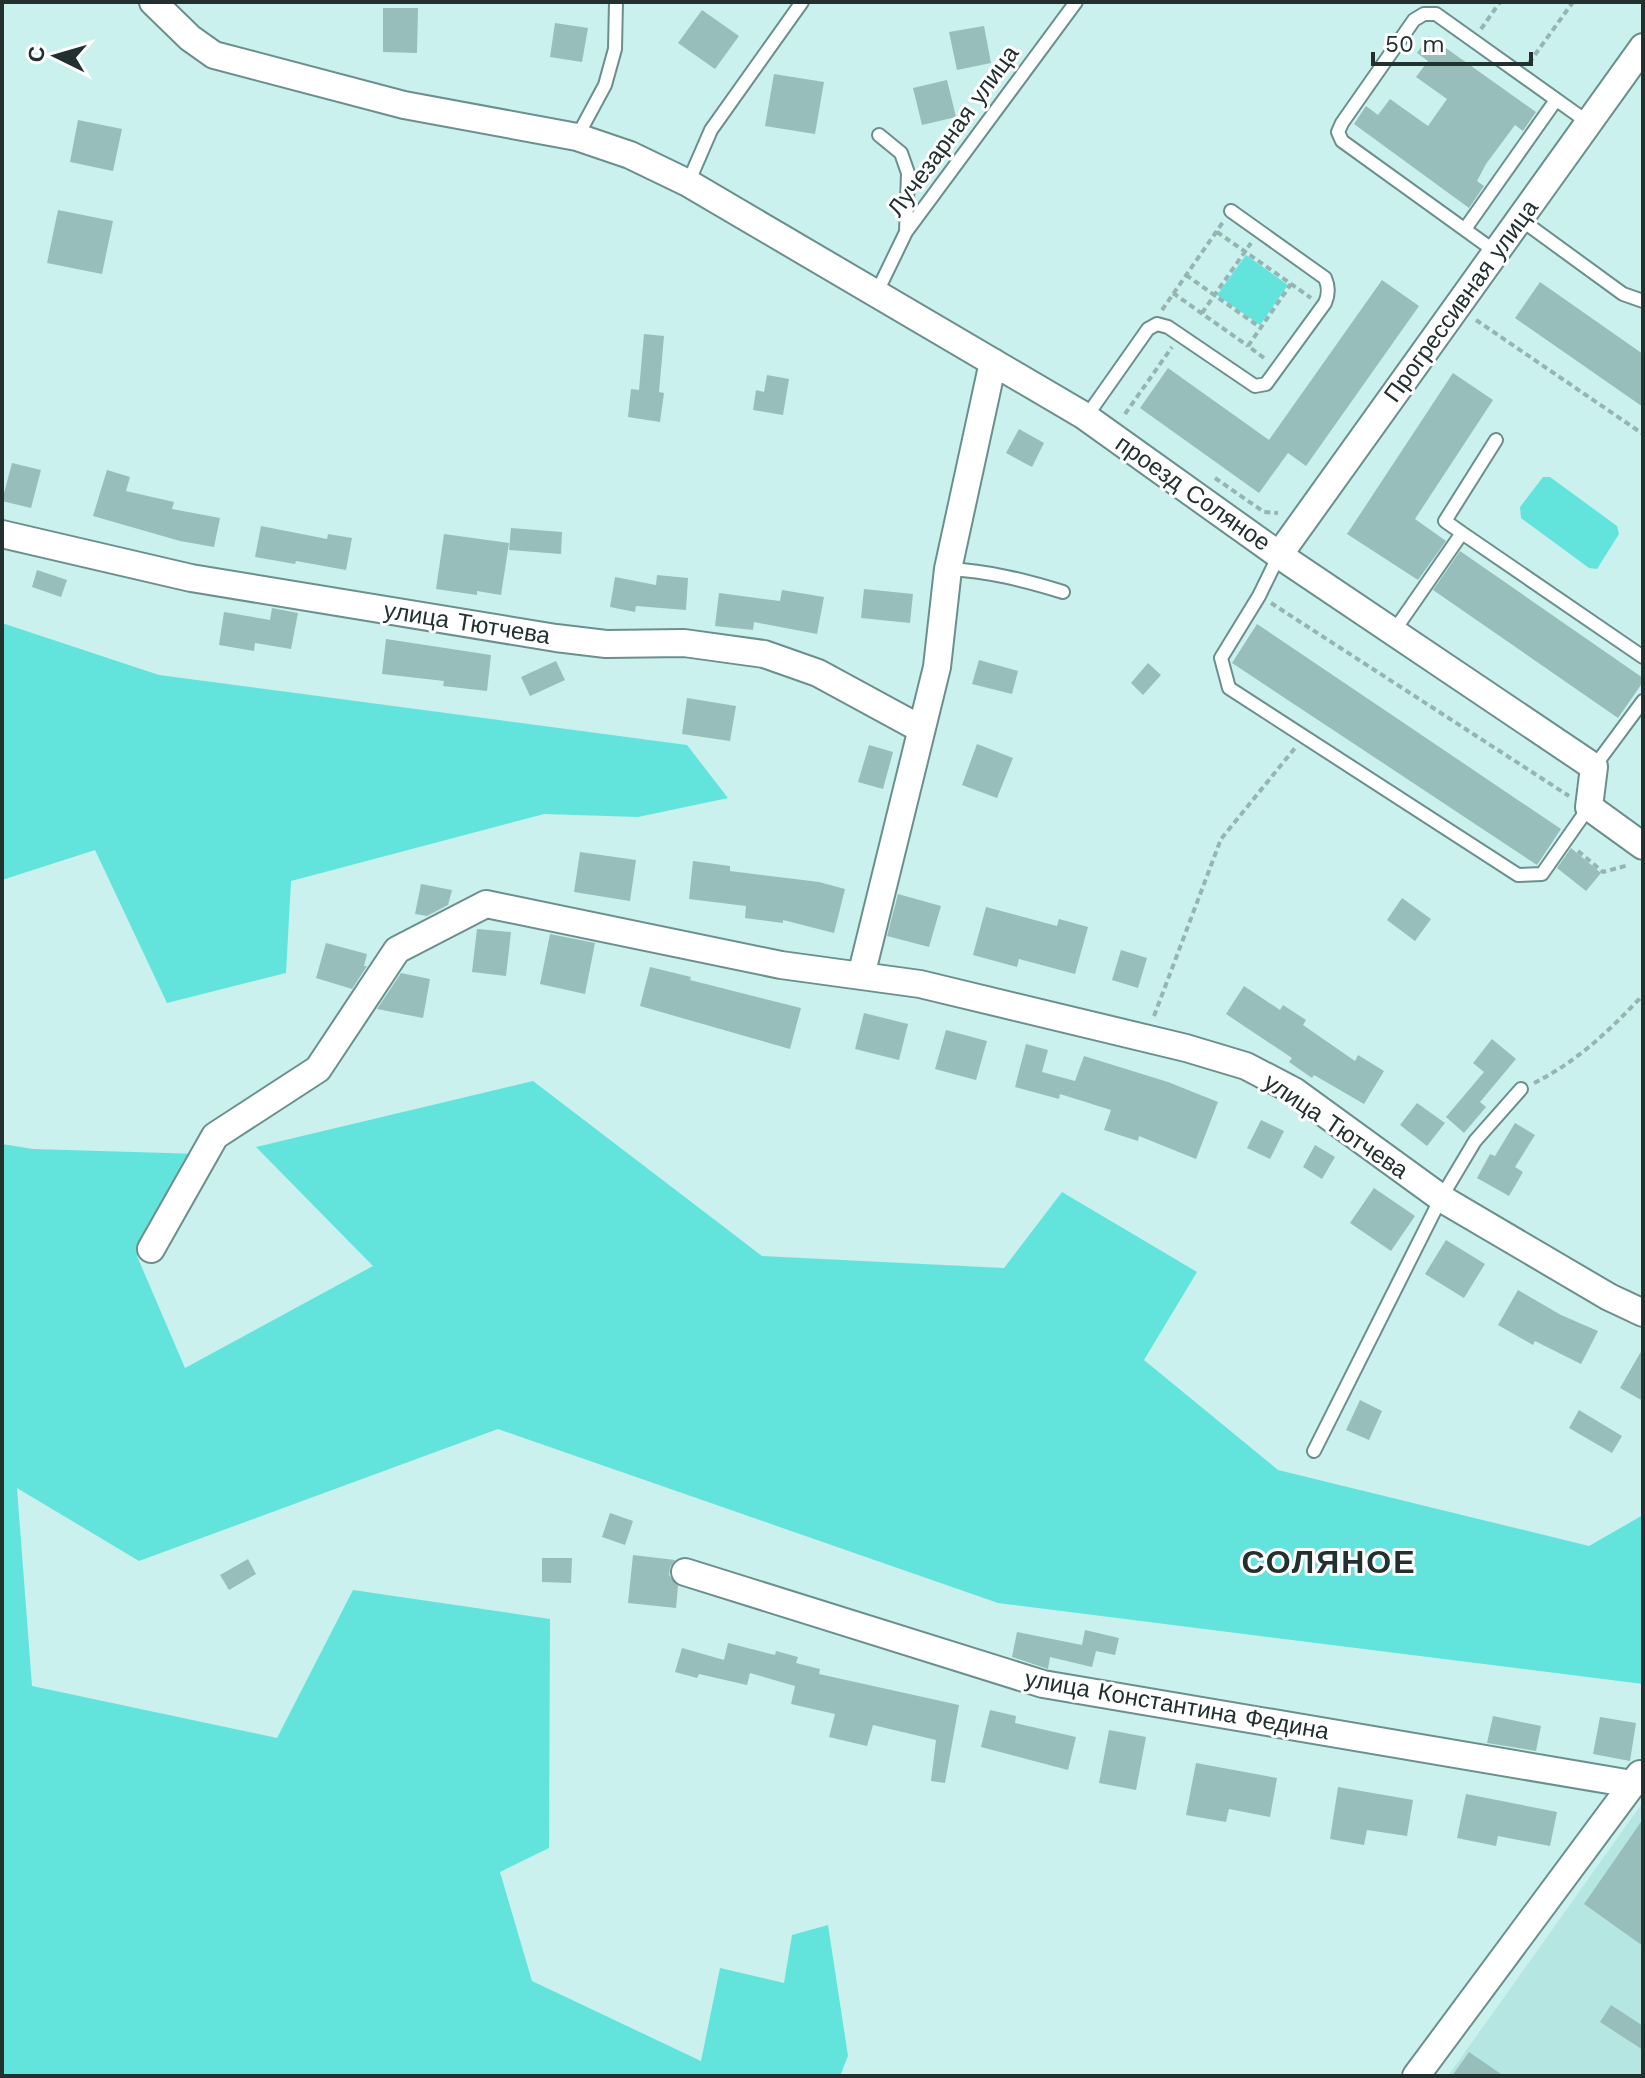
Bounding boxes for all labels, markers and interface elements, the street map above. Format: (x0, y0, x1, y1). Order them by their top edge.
north arrow (16, 16, 96, 96)
scale bar (1373, 16, 1531, 66)
text: 50 m (1385, 30, 1445, 58)
street label: Лучезарная улица (881, 39, 1025, 222)
text: С (23, 45, 50, 63)
street label: Прогрессивная улица (1378, 194, 1544, 408)
street label: проезд Соляное (1110, 429, 1276, 557)
street label: улица Тютчева (382, 596, 553, 650)
street label: улица Тютчева (1259, 1067, 1414, 1185)
district label: СОЛЯНОЕ (1241, 1543, 1417, 1581)
street label: улица Константина Федина (1023, 1664, 1332, 1746)

